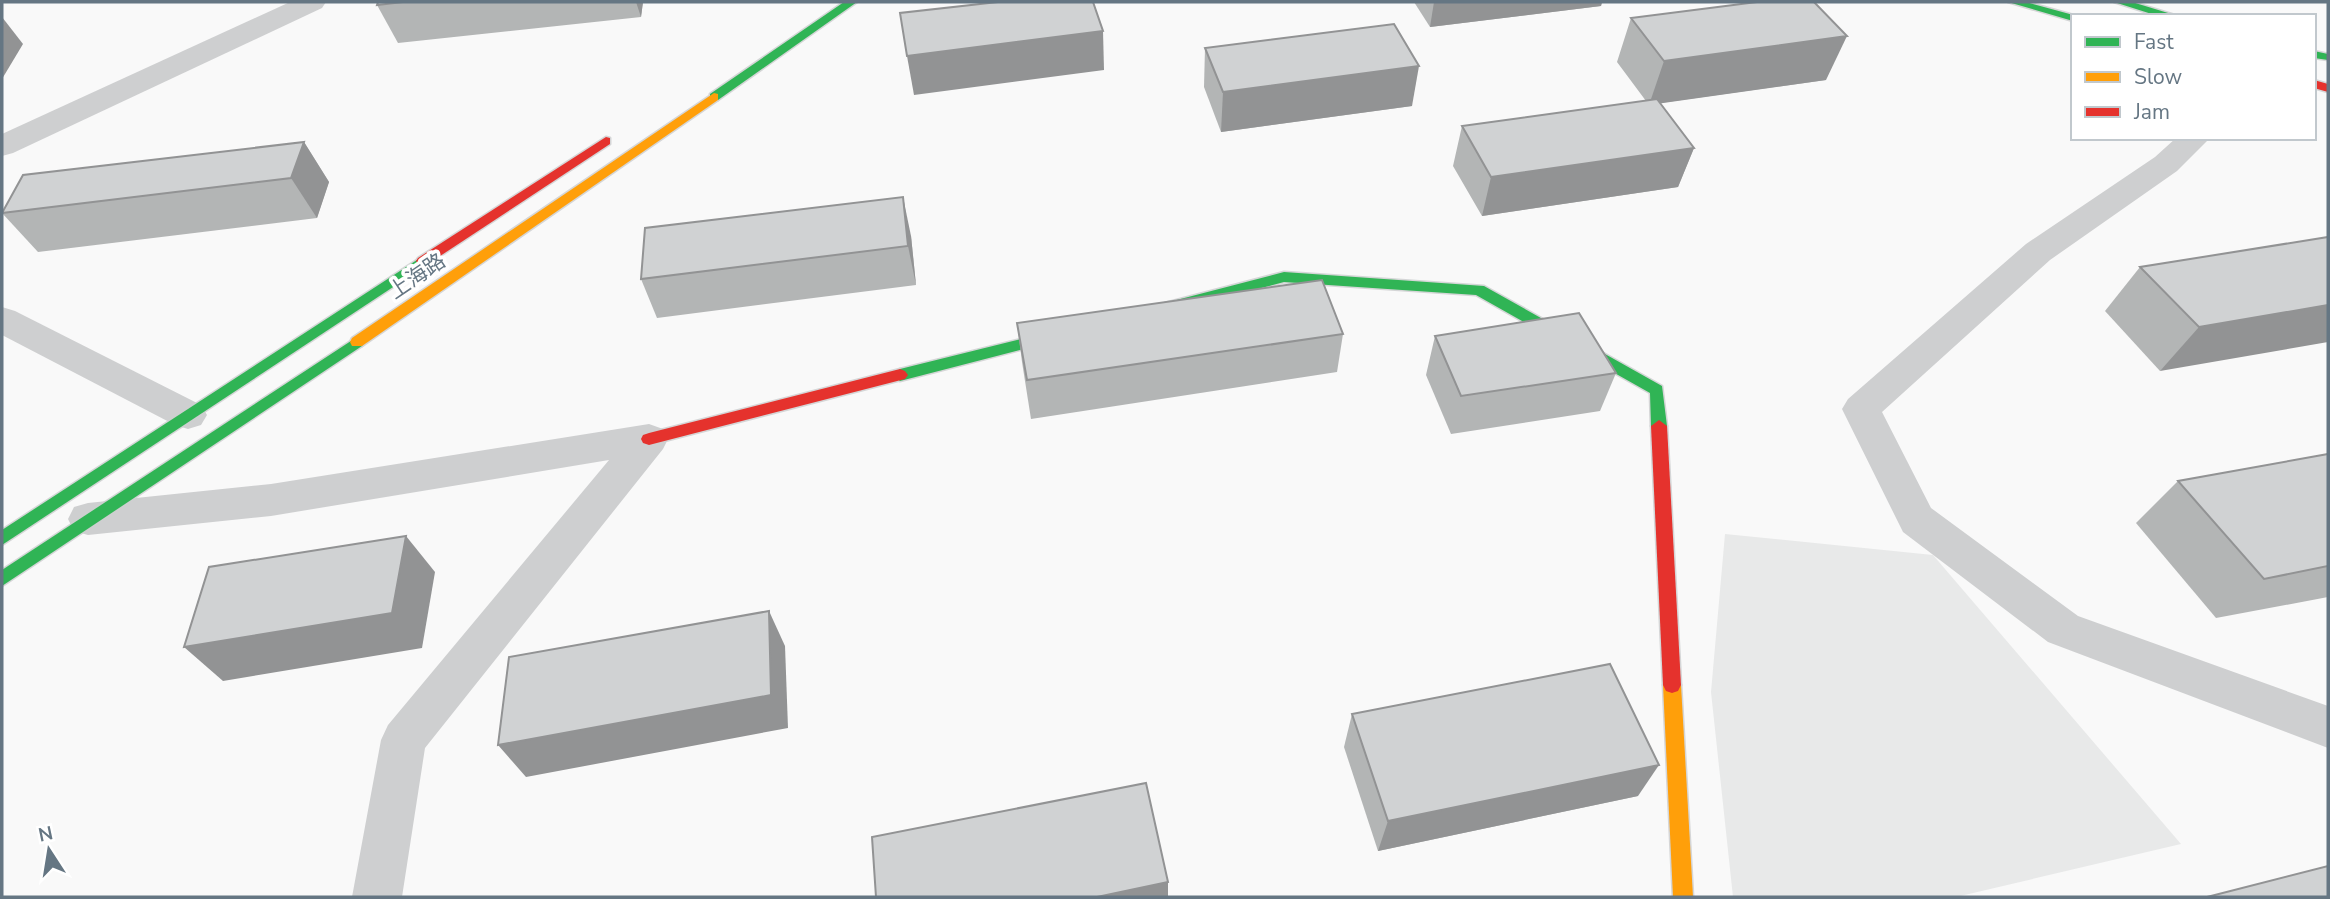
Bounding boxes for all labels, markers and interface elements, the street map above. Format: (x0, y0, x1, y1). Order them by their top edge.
legend (2071, 14, 2316, 140)
text: Fast (2134, 28, 2174, 56)
text: Slow (2134, 63, 2183, 91)
text: Jam (2133, 98, 2170, 126)
street label: 上海路 (383, 247, 451, 305)
north arrow (14, 815, 84, 885)
text: N (36, 820, 55, 849)

